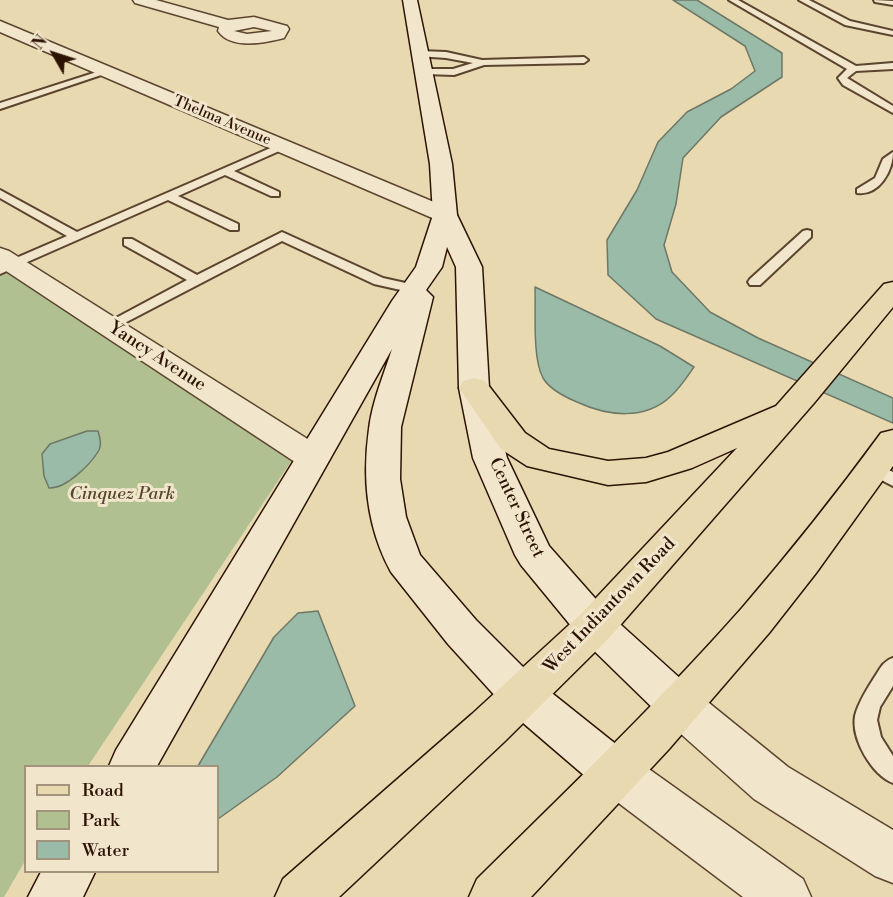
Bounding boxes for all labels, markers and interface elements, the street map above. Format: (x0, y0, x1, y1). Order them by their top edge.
north arrow (24, 24, 84, 84)
text: N (28, 31, 52, 54)
street label: Thelma Avenue (170, 92, 274, 150)
street label: Yancy Avenue (104, 318, 210, 396)
street label: Center Street (483, 455, 549, 561)
park label: Cinquez Park (69, 484, 175, 506)
street label: West Indiantown Road (540, 534, 680, 678)
legend (24, 765, 219, 873)
text: Road (82, 779, 124, 802)
text: Park (82, 809, 119, 832)
text: Water (82, 839, 129, 862)

